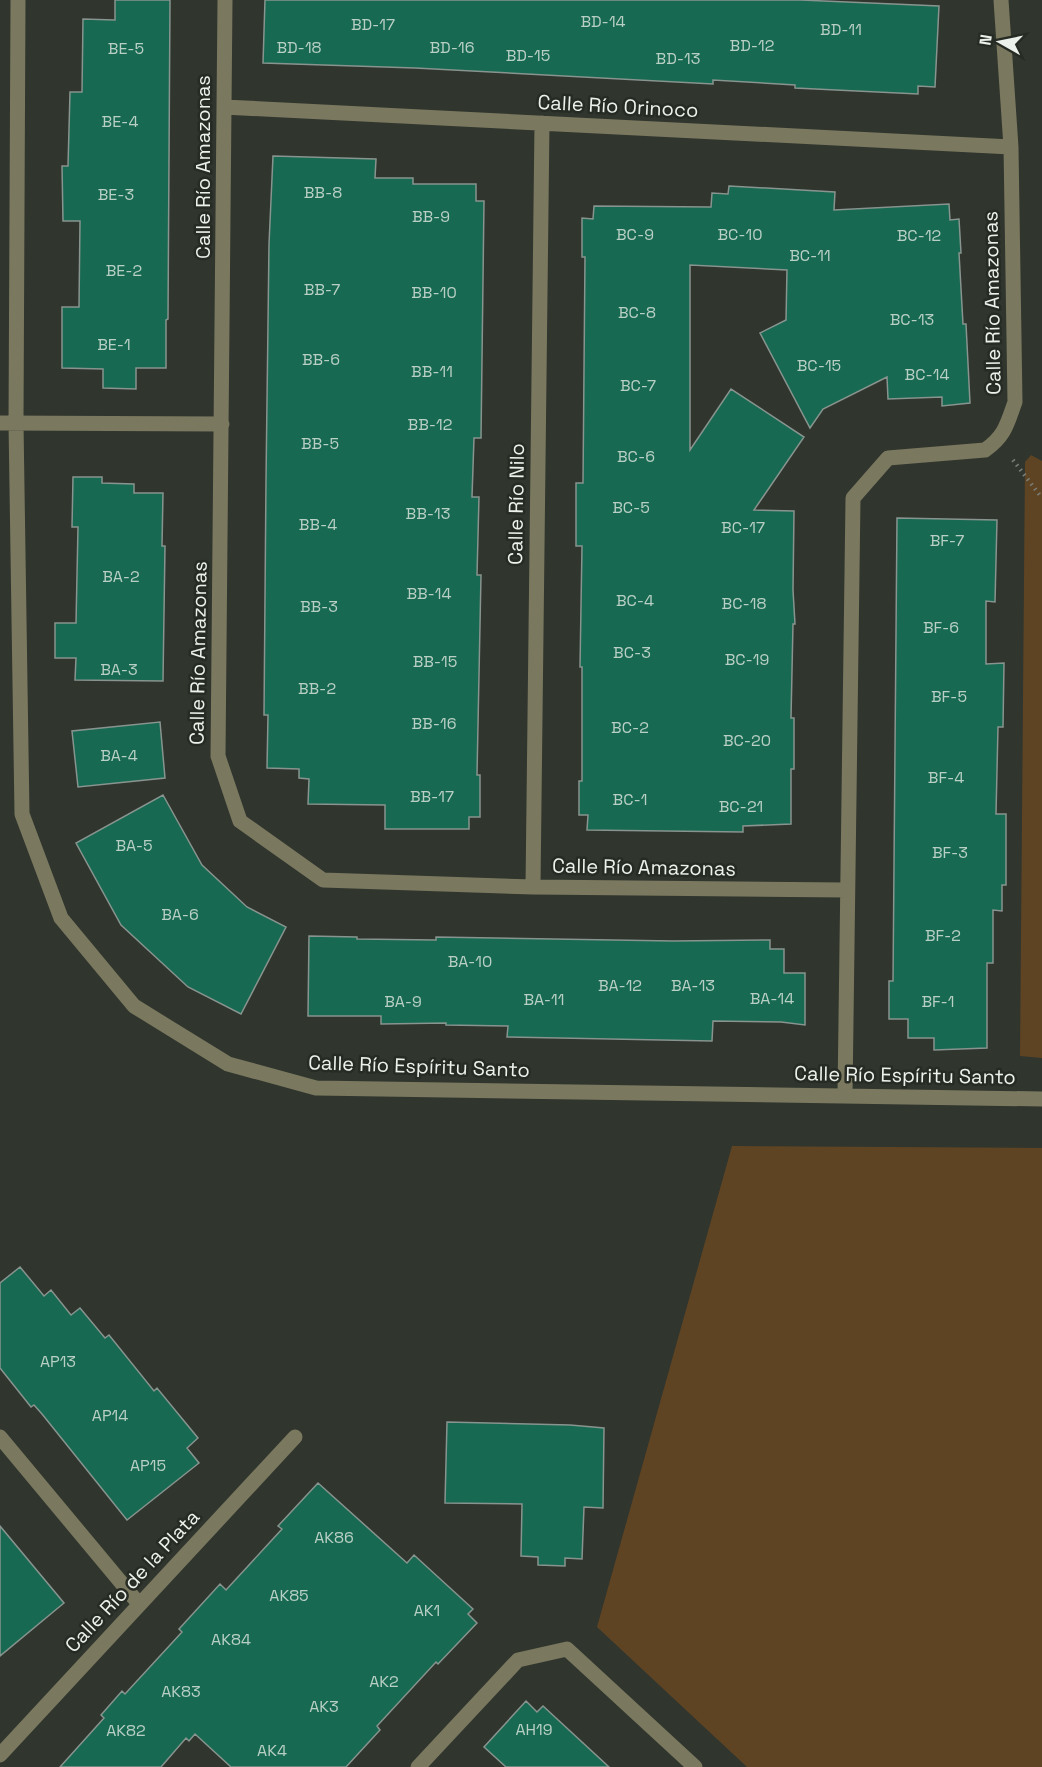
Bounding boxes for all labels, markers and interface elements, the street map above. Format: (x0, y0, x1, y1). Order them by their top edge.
house number: BD-14 (580, 11, 626, 32)
north arrow (970, 12, 1030, 72)
house number: BD-17 (351, 14, 395, 35)
house number: BD-11 (820, 19, 862, 40)
text: N (974, 33, 997, 47)
house number: BD-12 (730, 35, 774, 56)
house number: BD-18 (276, 37, 322, 58)
house number: BD-16 (430, 37, 474, 58)
house number: BE-5 (108, 38, 144, 59)
house number: BD-15 (506, 45, 550, 66)
house number: BD-13 (656, 48, 700, 69)
street label: Calle Río Amazonas (190, 75, 216, 259)
street label: Calle Río Orinoco (537, 89, 699, 123)
house number: BE-4 (102, 111, 138, 132)
house number: BB-8 (304, 182, 342, 203)
house number: BE-3 (98, 184, 134, 205)
house number: BB-9 (412, 206, 450, 227)
street label: Calle Río Amazonas (977, 211, 1007, 395)
house number: BC-9 (616, 224, 654, 245)
house number: BC-10 (717, 224, 763, 245)
house number: BC-12 (897, 225, 941, 246)
house number: BC-11 (789, 245, 831, 266)
house number: BE-2 (106, 260, 142, 281)
house number: BB-7 (304, 279, 340, 300)
house number: BB-10 (411, 282, 457, 303)
house number: BC-8 (618, 302, 656, 323)
house number: BC-13 (890, 309, 934, 330)
house number: BE-1 (97, 334, 131, 355)
house number: BB-6 (302, 349, 340, 370)
house number: BC-15 (797, 355, 841, 376)
house number: BB-11 (411, 361, 453, 382)
house number: BC-14 (905, 364, 949, 385)
house number: BC-7 (620, 375, 656, 396)
house number: BB-12 (408, 414, 452, 435)
house number: BB-5 (301, 433, 339, 454)
street label: Calle Río Nilo (502, 443, 530, 565)
house number: BC-6 (617, 446, 655, 467)
house number: BC-5 (612, 497, 650, 518)
house number: BB-13 (406, 503, 450, 524)
house number: BB-4 (299, 514, 337, 535)
house number: BC-17 (721, 517, 765, 538)
house number: BF-7 (930, 530, 964, 551)
street label: Calle Río Amazonas (183, 561, 213, 745)
house number: BA-2 (102, 566, 140, 587)
house number: BB-14 (406, 583, 452, 604)
house number: BC-4 (616, 590, 654, 611)
house number: BC-18 (722, 593, 766, 614)
house number: BB-3 (300, 596, 338, 617)
house number: BF-6 (923, 617, 959, 638)
house number: BC-3 (613, 642, 651, 663)
house number: BC-19 (725, 649, 769, 670)
house number: BB-15 (413, 651, 457, 672)
house number: BA-3 (100, 659, 138, 680)
house number: BB-2 (298, 678, 336, 699)
house number: BF-5 (931, 686, 967, 707)
house number: BB-16 (412, 713, 456, 734)
house number: BC-2 (611, 717, 649, 738)
house number: BC-20 (723, 730, 771, 751)
house number: BA-4 (100, 745, 138, 766)
house number: BF-4 (928, 767, 964, 788)
house number: BB-17 (410, 786, 454, 807)
house number: BC-1 (613, 789, 647, 810)
house number: BC-21 (719, 796, 763, 817)
house number: BA-5 (115, 835, 153, 856)
house number: BF-3 (932, 842, 968, 863)
street label: Calle Río Amazonas (552, 852, 736, 882)
house number: BA-6 (161, 904, 199, 925)
house number: BF-2 (925, 925, 961, 946)
house number: BA-10 (448, 951, 492, 972)
house number: BA-12 (598, 975, 642, 996)
house number: BA-13 (671, 975, 715, 996)
house number: BA-14 (750, 988, 794, 1009)
house number: BA-11 (523, 989, 565, 1010)
house number: BA-9 (384, 991, 422, 1012)
house number: BF-1 (921, 991, 955, 1012)
street label: Calle Río Espíritu Santo (308, 1049, 530, 1083)
street label: Calle Río Espíritu Santo (794, 1060, 1016, 1090)
house number: AP13 (40, 1351, 76, 1372)
house number: AP14 (92, 1405, 128, 1426)
house number: AP15 (130, 1455, 166, 1476)
street label: Calle Río de la Plata (59, 1504, 205, 1658)
house number: AK86 (314, 1527, 354, 1548)
house number: AK85 (269, 1585, 309, 1606)
house number: AK1 (414, 1600, 440, 1621)
house number: AK84 (211, 1629, 251, 1650)
house number: AK2 (369, 1671, 399, 1692)
house number: AK83 (161, 1681, 201, 1702)
house number: AK3 (309, 1696, 339, 1717)
house number: AH19 (515, 1719, 553, 1740)
house number: AK82 (106, 1720, 146, 1741)
house number: AK4 (257, 1740, 287, 1761)

